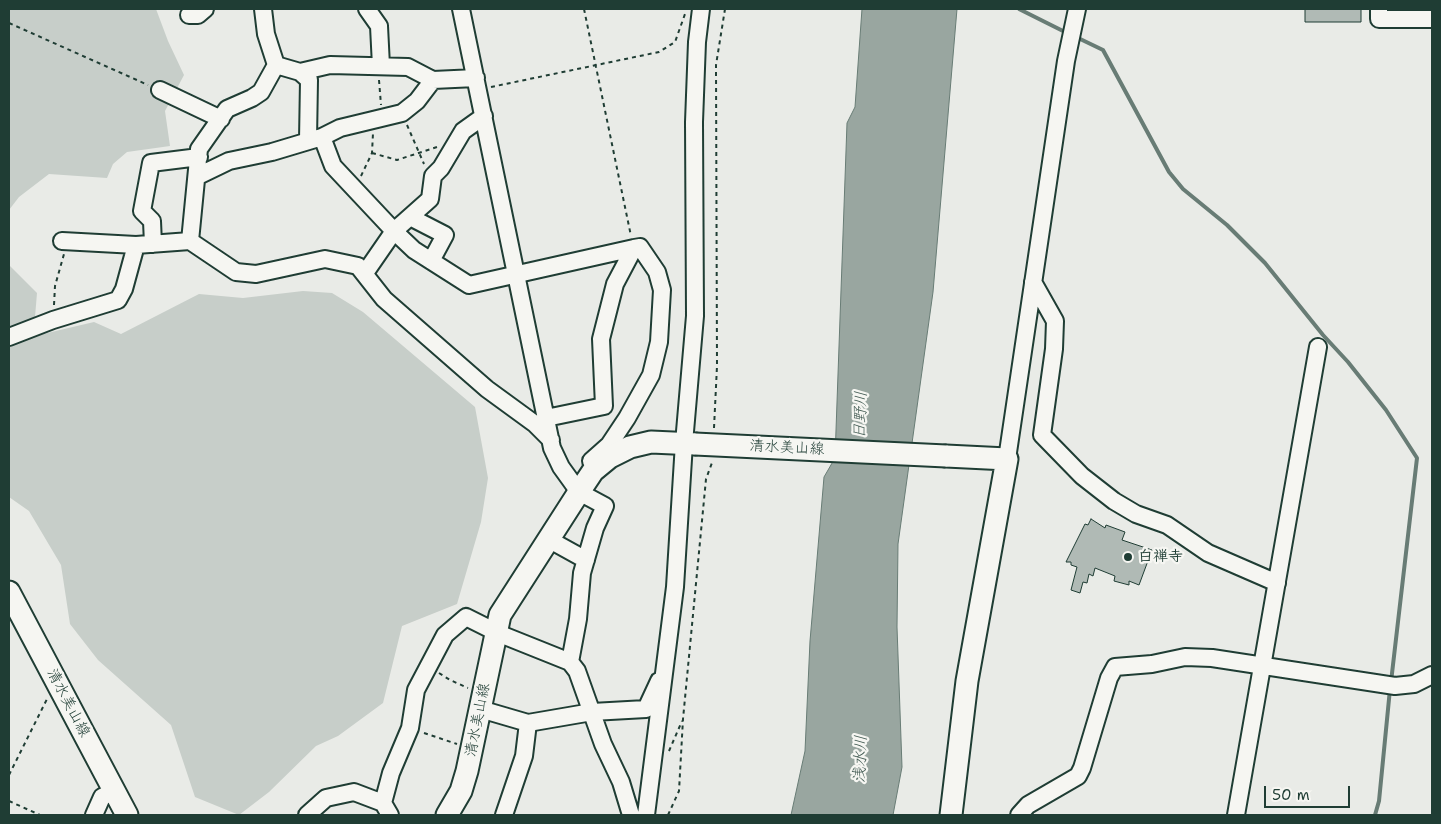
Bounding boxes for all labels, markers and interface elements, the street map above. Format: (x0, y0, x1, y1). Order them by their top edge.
water label: 日野川 (851, 391, 871, 439)
street label: 清水美山線 (749, 437, 825, 459)
place label: 白禅寺 (1138, 548, 1183, 566)
marker: 白禅寺 (1122, 551, 1134, 563)
street label: 清水美山線 (42, 666, 94, 740)
street label: 清水美山線 (462, 681, 494, 759)
water label: 浅水川 (851, 735, 871, 783)
scale bar (1266, 776, 1352, 808)
text: 50 m (1272, 785, 1310, 805)

